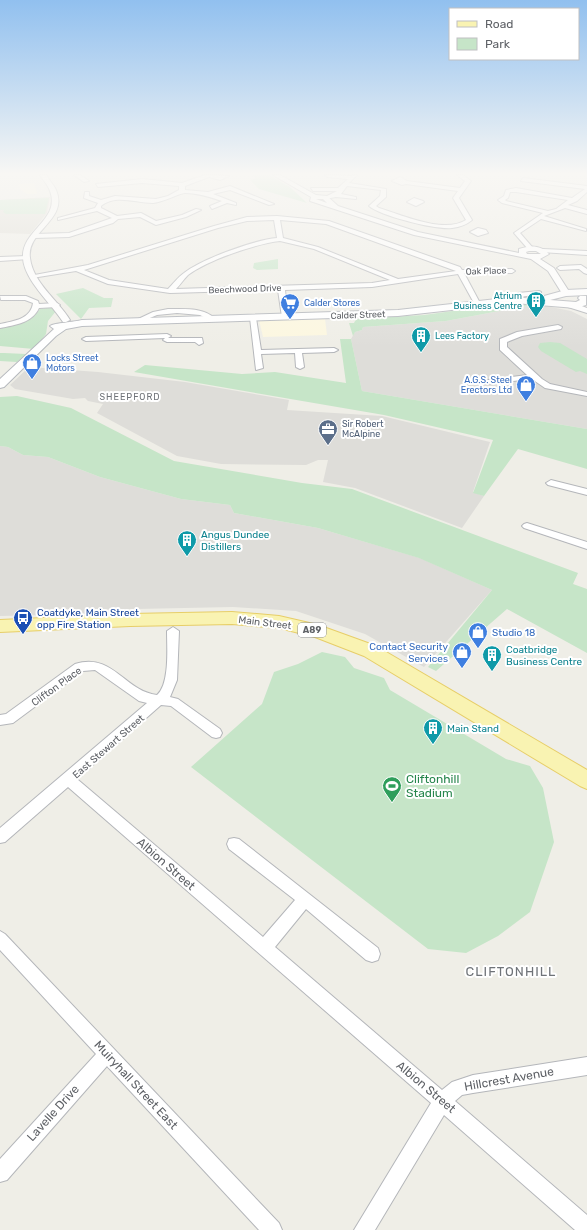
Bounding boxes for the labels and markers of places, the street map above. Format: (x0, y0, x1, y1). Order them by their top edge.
building icon: Atrium Business Centre (525, 290, 547, 318)
place label: Atrium Business Centre (454, 291, 522, 311)
supermarket icon: Calder Stores (279, 292, 301, 320)
place label: Calder Stores (304, 298, 361, 308)
building icon: Lees Factory (410, 325, 432, 353)
place label: Lees Factory (435, 331, 489, 341)
shop icon: Locks Street Motors (21, 352, 43, 380)
place label: Locks Street Motors (46, 353, 99, 373)
shop icon: A.G.S. Steel Erectors Ltd (515, 374, 537, 402)
place label: A.G.S. Steel Erectors Ltd (461, 375, 512, 395)
office icon: Sir Robert McAlpine (317, 418, 339, 446)
place label: Sir Robert McAlpine (342, 419, 384, 439)
building icon: Angus Dundee Distillers (176, 529, 198, 557)
place label: Angus Dundee Distillers (201, 529, 270, 553)
bus stop icon: Coatdyke, Main Street opp Fire Station (12, 607, 34, 635)
place label: Coatdyke, Main Street opp Fire Station (37, 607, 139, 631)
shop icon: Studio 18 (467, 621, 489, 649)
place label: Studio 18 (492, 627, 535, 639)
place label: Contact Security Services (369, 641, 448, 665)
shop icon: Contact Security Services (451, 641, 473, 669)
building icon: Coatbridge Business Centre (481, 644, 503, 672)
place label: Coatbridge Business Centre (506, 644, 582, 668)
building icon: Main Stand (422, 717, 444, 745)
place label: Main Stand (447, 723, 499, 735)
place label: Cliftonhill Stadium (406, 772, 459, 800)
sports icon: Cliftonhill Stadium (381, 775, 403, 803)

